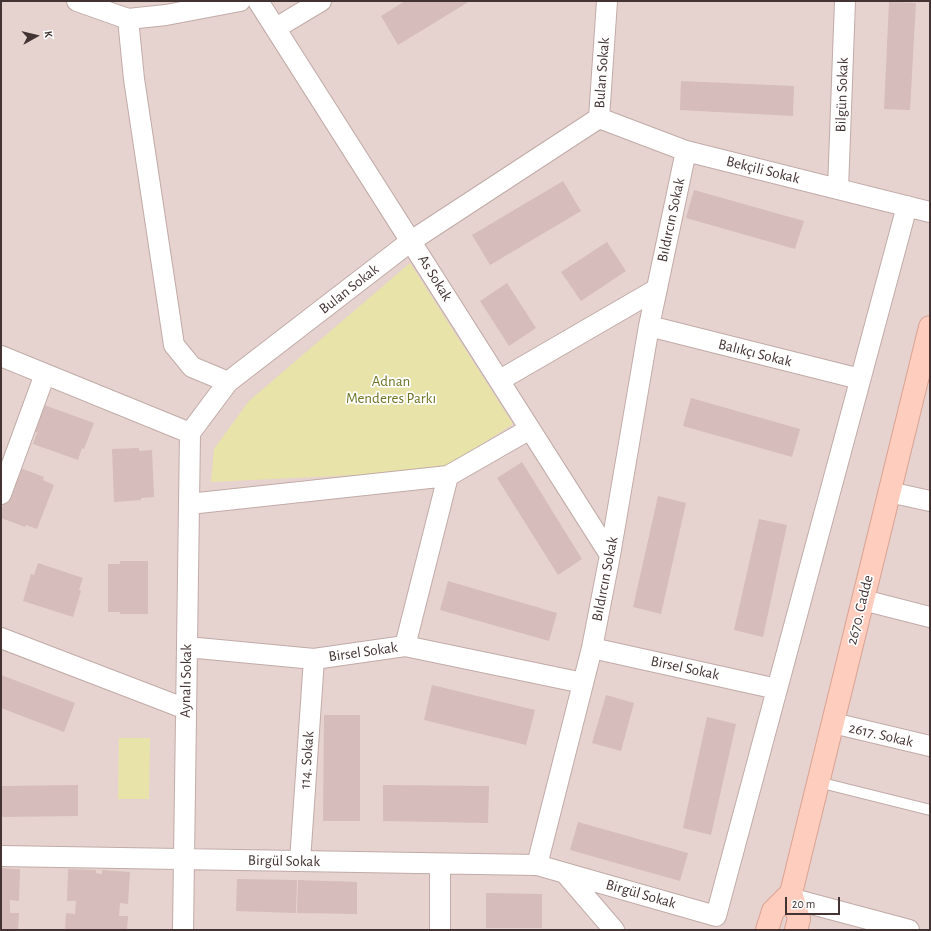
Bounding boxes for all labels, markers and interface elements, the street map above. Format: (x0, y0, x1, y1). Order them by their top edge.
north arrow (16, 16, 56, 56)
text: K (42, 30, 54, 38)
street label: Bulan Sokak (591, 37, 613, 109)
street label: Bilgün Sokak (832, 57, 852, 133)
street label: Bekçili Sokak (724, 152, 802, 188)
street label: Bıldırcın Sokak (653, 176, 689, 264)
street label: As Sokak (414, 252, 456, 304)
street label: Bulan Sokak (316, 260, 382, 318)
street label: Balıkçı Sokak (716, 335, 794, 371)
park label: Adnan Menderes Parkı (346, 372, 436, 407)
street label: Bıldırcın Sokak (588, 535, 622, 623)
street label: 2670. Cadde (843, 573, 877, 647)
street label: Birsel Sokak (327, 638, 399, 666)
street label: Aynalı Sokak (176, 644, 196, 718)
street label: Birsel Sokak (649, 652, 721, 684)
street label: 2617. Sokak (847, 719, 915, 751)
street label: 114. Sokak (296, 730, 318, 790)
street label: Birgül Sokak (248, 851, 320, 871)
street label: Birgül Sokak (604, 875, 678, 913)
scale bar (787, 889, 842, 915)
text: 20 m (792, 898, 815, 910)

